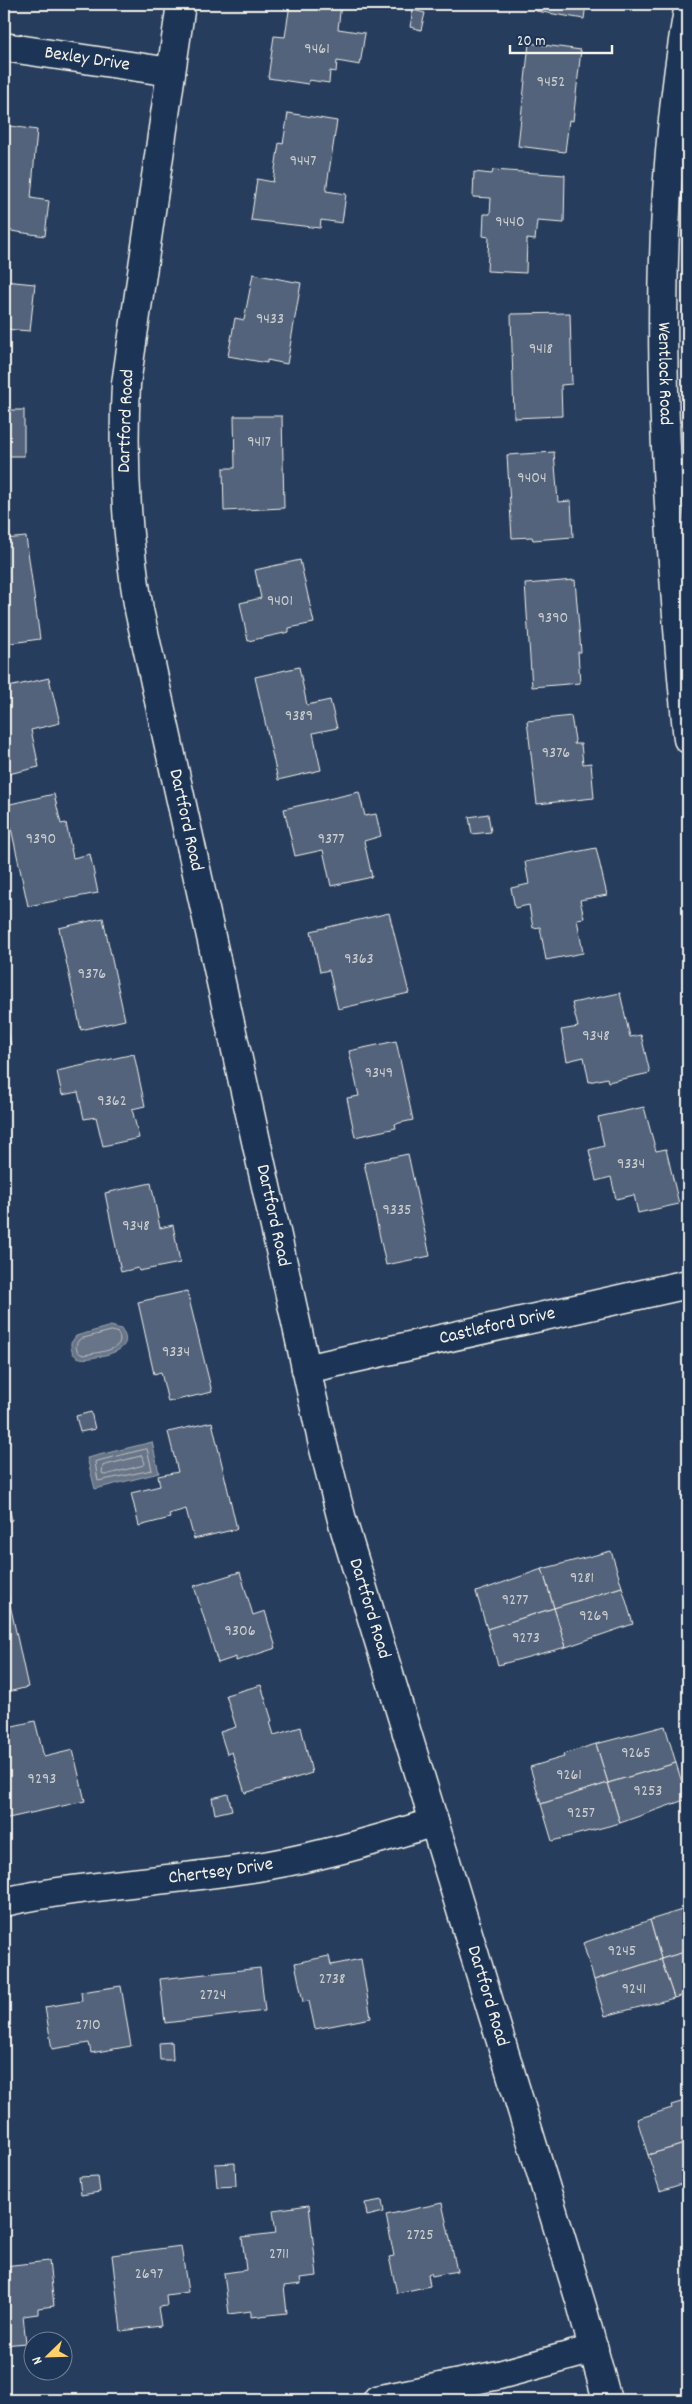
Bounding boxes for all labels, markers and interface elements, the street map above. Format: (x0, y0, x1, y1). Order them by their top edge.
scale bar (510, 22, 612, 54)
text: 20 m (517, 31, 545, 53)
house number: 9461 (304, 38, 330, 61)
street label: Bexley Drive (43, 40, 132, 79)
house number: 9452 (537, 71, 565, 94)
house number: 9447 (290, 150, 316, 173)
house number: 9440 (495, 211, 525, 234)
house number: 9433 (256, 308, 284, 331)
street label: Wentlock Road (650, 322, 679, 426)
house number: 9418 (529, 338, 553, 361)
street label: Dartford Road (112, 369, 142, 473)
house number: 9417 (247, 431, 271, 454)
house number: 9404 (517, 467, 547, 490)
house number: 9401 (267, 590, 293, 613)
house number: 9390 (538, 607, 568, 630)
house number: 9389 (285, 705, 313, 728)
house number: 9376 (542, 742, 570, 765)
street label: Dartford Road (161, 767, 210, 874)
house number: 9390 (26, 828, 56, 851)
house number: 9377 (318, 828, 344, 851)
house number: 9363 (344, 948, 374, 971)
house number: 9376 (78, 963, 106, 986)
house number: 9348 (582, 1025, 610, 1048)
house number: 9349 (365, 1062, 393, 1085)
house number: 9362 (97, 1090, 127, 1113)
house number: 9334 (617, 1153, 645, 1176)
street label: Dartford Road (248, 1162, 297, 1269)
house number: 9335 (383, 1199, 411, 1222)
house number: 9348 (122, 1215, 150, 1238)
street label: Castleford Drive (437, 1300, 558, 1352)
house number: 9334 (162, 1341, 190, 1364)
street label: Dartford Road (341, 1555, 397, 1662)
house number: 9281 (570, 1567, 594, 1590)
house number: 9277 (502, 1589, 528, 1612)
house number: 9269 (579, 1605, 609, 1628)
house number: 9306 (225, 1620, 256, 1643)
house number: 9273 (512, 1627, 540, 1650)
house number: 9265 (621, 1742, 651, 1765)
house number: 9261 (556, 1764, 582, 1787)
house number: 9293 (28, 1768, 56, 1791)
house number: 9253 (634, 1780, 662, 1803)
house number: 9257 (567, 1802, 595, 1825)
street label: Chertsey Drive (167, 1851, 275, 1892)
house number: 9245 (608, 1940, 636, 1963)
street label: Dartford Road (459, 1943, 515, 2050)
house number: 2738 (319, 1968, 345, 1991)
house number: 9241 (622, 1978, 646, 2001)
house number: 2724 (200, 1984, 226, 2007)
house number: 2710 (75, 2014, 101, 2037)
house number: 2725 (406, 2224, 434, 2247)
house number: 2711 (269, 2243, 289, 2266)
house number: 2697 (135, 2263, 163, 2286)
north arrow (22, 2332, 72, 2382)
text: N (27, 2353, 48, 2367)

